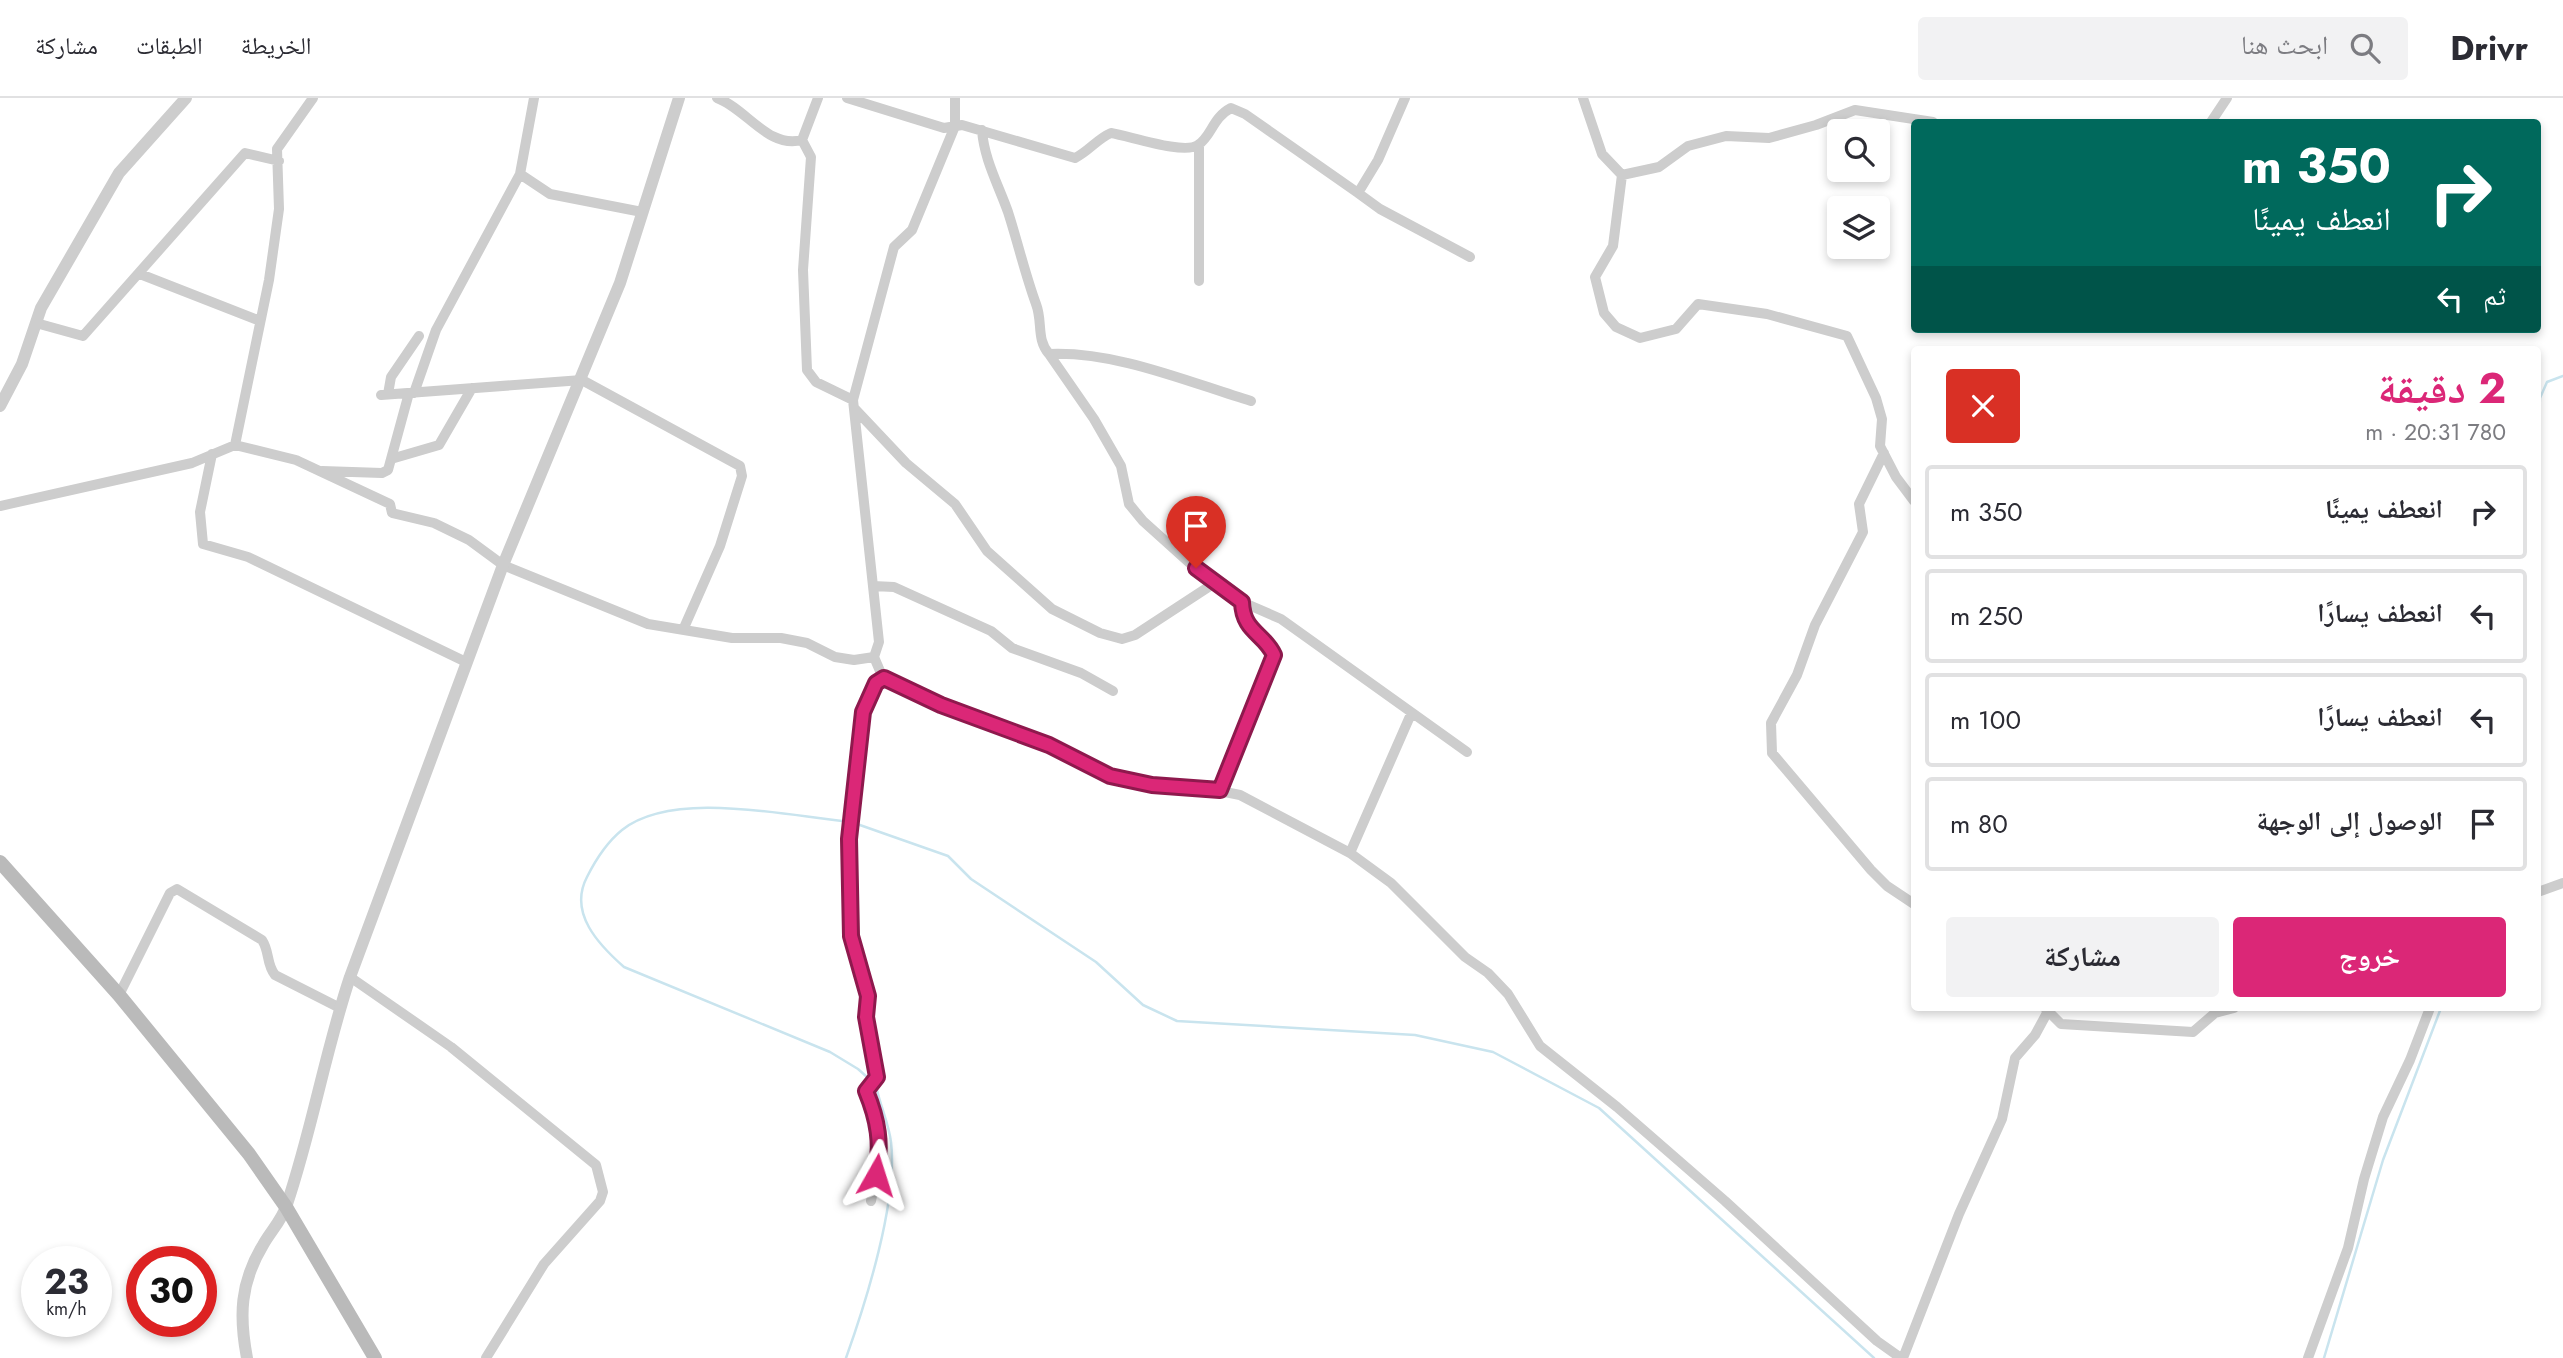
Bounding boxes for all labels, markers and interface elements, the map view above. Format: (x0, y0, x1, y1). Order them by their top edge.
search box (1918, 17, 2408, 80)
text: Drivr (2450, 25, 2528, 72)
text: ابحث هنا (2241, 26, 2328, 64)
text: مشاركة (35, 28, 98, 63)
text: الطبقات (136, 28, 203, 63)
text: الخريطة (241, 28, 311, 63)
icon: search (2346, 29, 2384, 67)
map controls (1827, 119, 1890, 259)
button: search (1827, 119, 1890, 182)
text: 350 m (2242, 131, 2391, 201)
icon: right (2415, 147, 2506, 238)
button: layers (1827, 196, 1890, 259)
text: انعطف يمينًا (2252, 196, 2391, 242)
text: ثم (2483, 277, 2506, 315)
icon: left (2431, 280, 2469, 318)
text: 2 دقيقة (2378, 358, 2506, 419)
button: close (1946, 369, 2020, 443)
text: 780 m · 20:31 (2365, 415, 2506, 449)
text: انعطف يمينًا (2325, 490, 2443, 528)
text: 350 m (1950, 493, 2023, 531)
icon: right (2464, 493, 2502, 531)
pin (1166, 496, 1226, 568)
icon: arrive (1177, 507, 1215, 545)
text: انعطف يسارًا (2317, 594, 2443, 632)
text: 250 m (1950, 597, 2023, 635)
icon: left (2464, 597, 2502, 635)
text: انعطف يسارًا (2317, 698, 2443, 736)
text: 100 m (1950, 701, 2021, 739)
icon: left (2464, 701, 2502, 739)
text: الوصول إلى الوجهة (2256, 802, 2443, 840)
text: 80 m (1950, 805, 2008, 843)
icon: arrive (2464, 805, 2502, 843)
button: مشاركة (1946, 917, 2219, 997)
button: خروج (2233, 917, 2506, 997)
position arrow (839, 1138, 913, 1212)
speed limit sign: 30 (126, 1246, 217, 1337)
text: 23 (44, 1257, 89, 1307)
text: km/h (46, 1296, 87, 1322)

